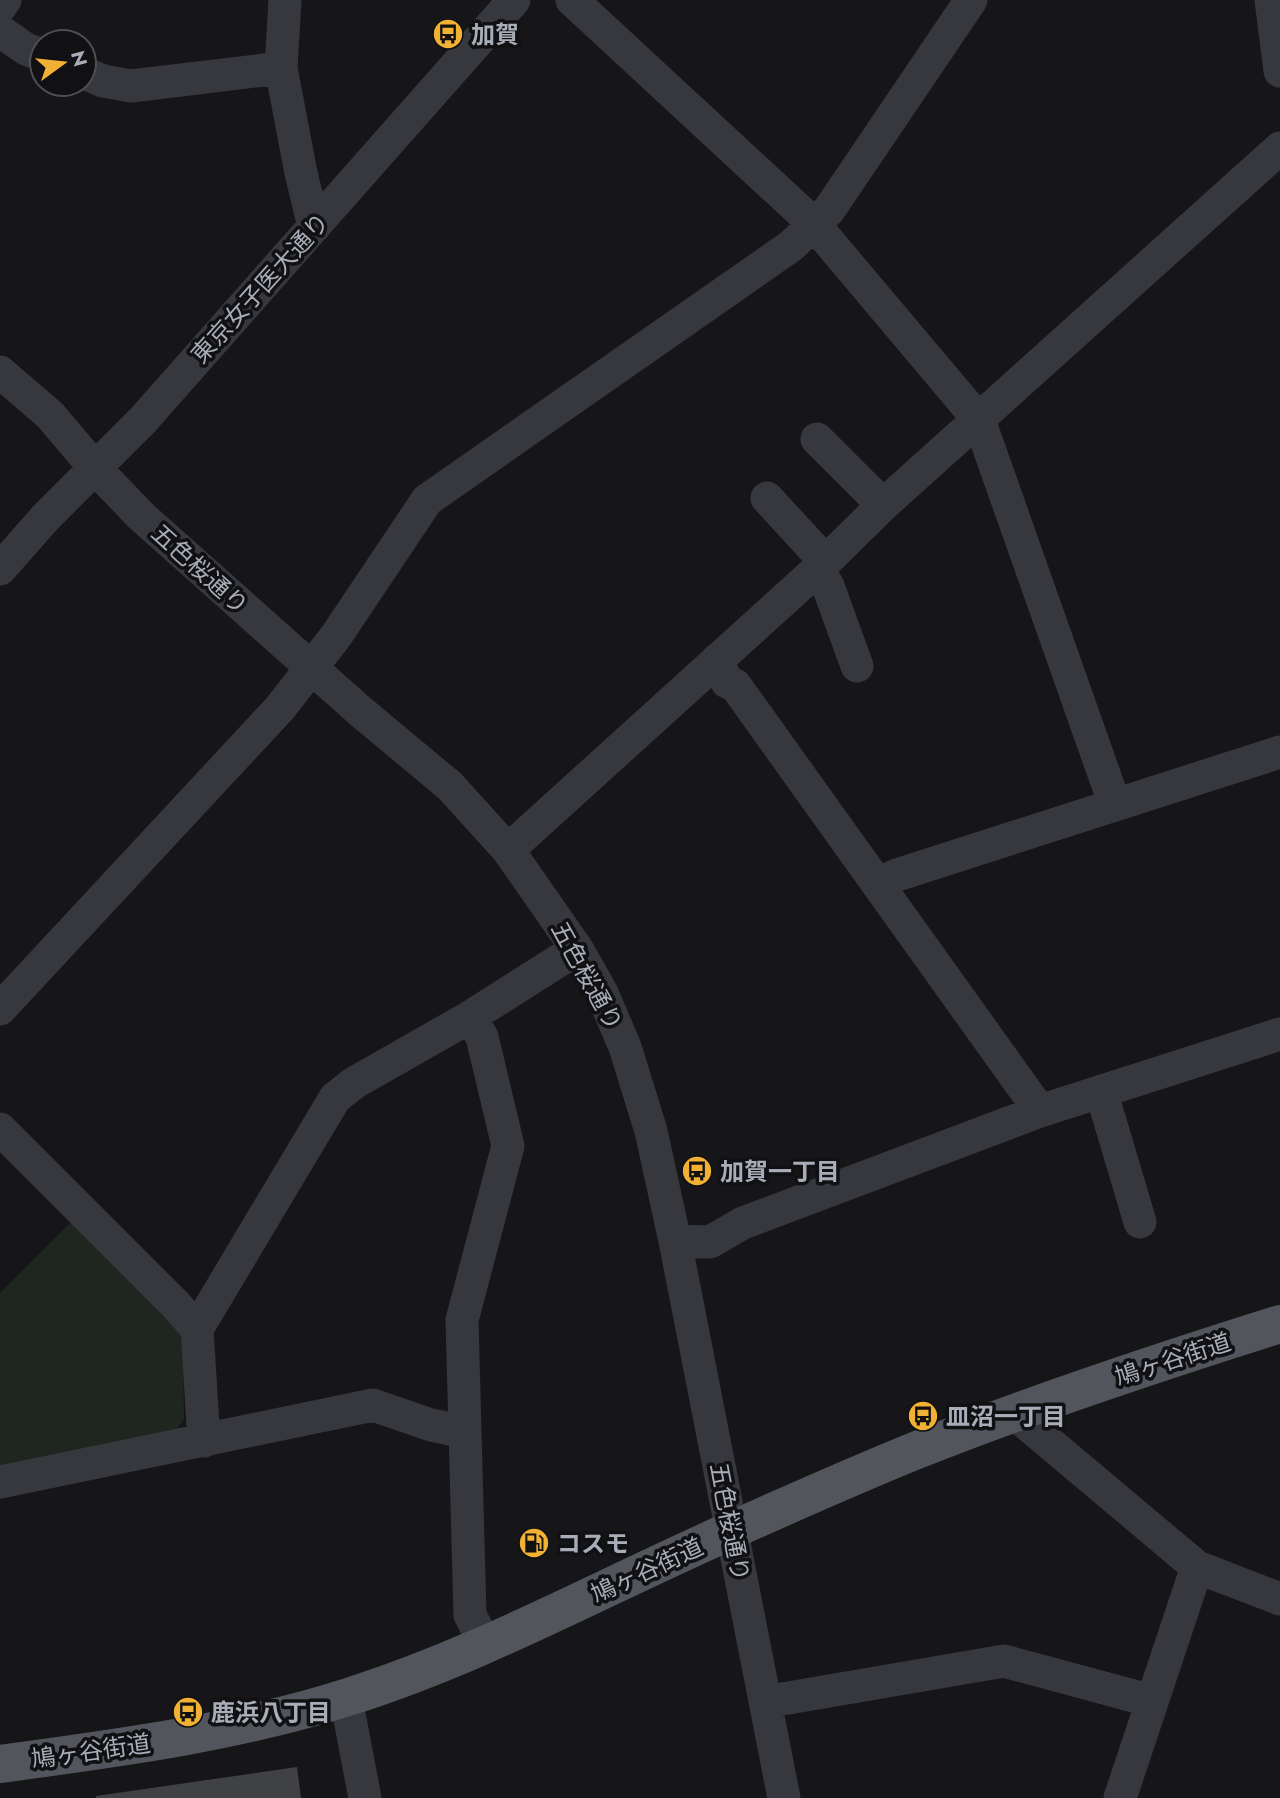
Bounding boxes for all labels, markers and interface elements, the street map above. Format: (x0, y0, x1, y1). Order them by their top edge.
bus stop icon: 加賀 (431, 17, 465, 51)
place label: 加賀 (471, 17, 519, 52)
north arrow (28, 28, 98, 98)
text: N (64, 48, 94, 70)
street label: 東京女子医大通り (183, 205, 337, 371)
street label: 五色桜通り (144, 516, 256, 622)
street label: 五色桜通り (543, 915, 631, 1037)
bus stop icon: 加賀一丁目 (680, 1154, 714, 1188)
place label: 加賀一丁目 (720, 1154, 840, 1189)
street label: 鳩ヶ谷街道 (1111, 1324, 1235, 1394)
bus stop icon: 皿沼一丁目 (906, 1399, 940, 1433)
place label: 皿沼一丁目 (946, 1399, 1066, 1434)
street label: 五色桜通り (701, 1460, 759, 1584)
fuel station icon: コスモ (517, 1526, 551, 1560)
place label: コスモ (557, 1526, 629, 1561)
street label: 鳩ヶ谷街道 (585, 1529, 709, 1611)
bus stop icon: 鹿浜八丁目 (171, 1695, 205, 1729)
place label: 鹿浜八丁目 (211, 1695, 331, 1730)
street label: 鳩ヶ谷街道 (29, 1725, 153, 1777)

